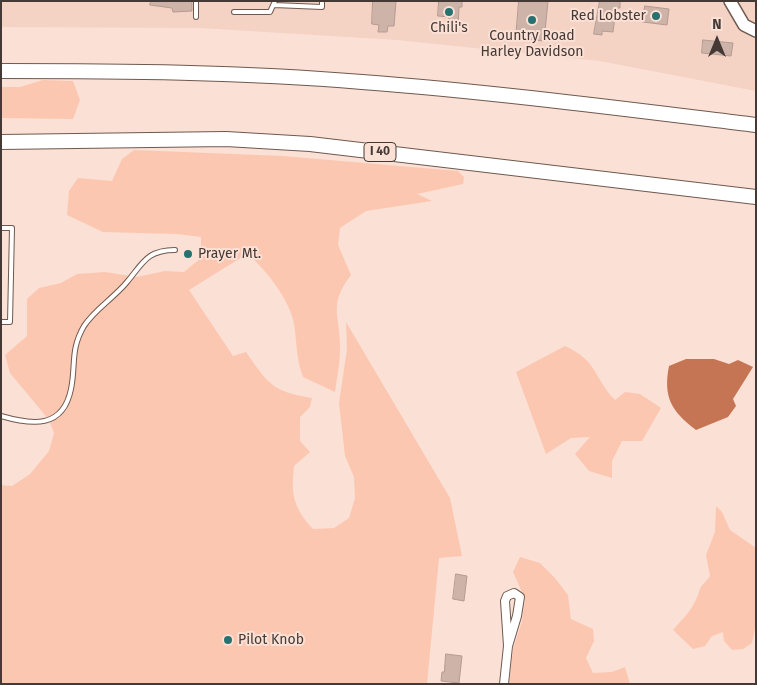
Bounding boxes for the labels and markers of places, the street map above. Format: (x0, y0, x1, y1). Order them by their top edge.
marker: Chili's (443, 6, 455, 18)
place label: Red Lobster (570, 8, 646, 24)
marker: Red Lobster (650, 10, 662, 22)
marker: Country Road Harley Davidson (526, 14, 538, 26)
place label: Chili's (430, 20, 468, 36)
place label: Country Road Harley Davidson (480, 28, 584, 60)
place label: Prayer Mt. (198, 246, 261, 262)
marker: Prayer Mt. (182, 248, 194, 260)
place label: Pilot Knob (238, 632, 304, 648)
marker: Pilot Knob (222, 634, 234, 646)

